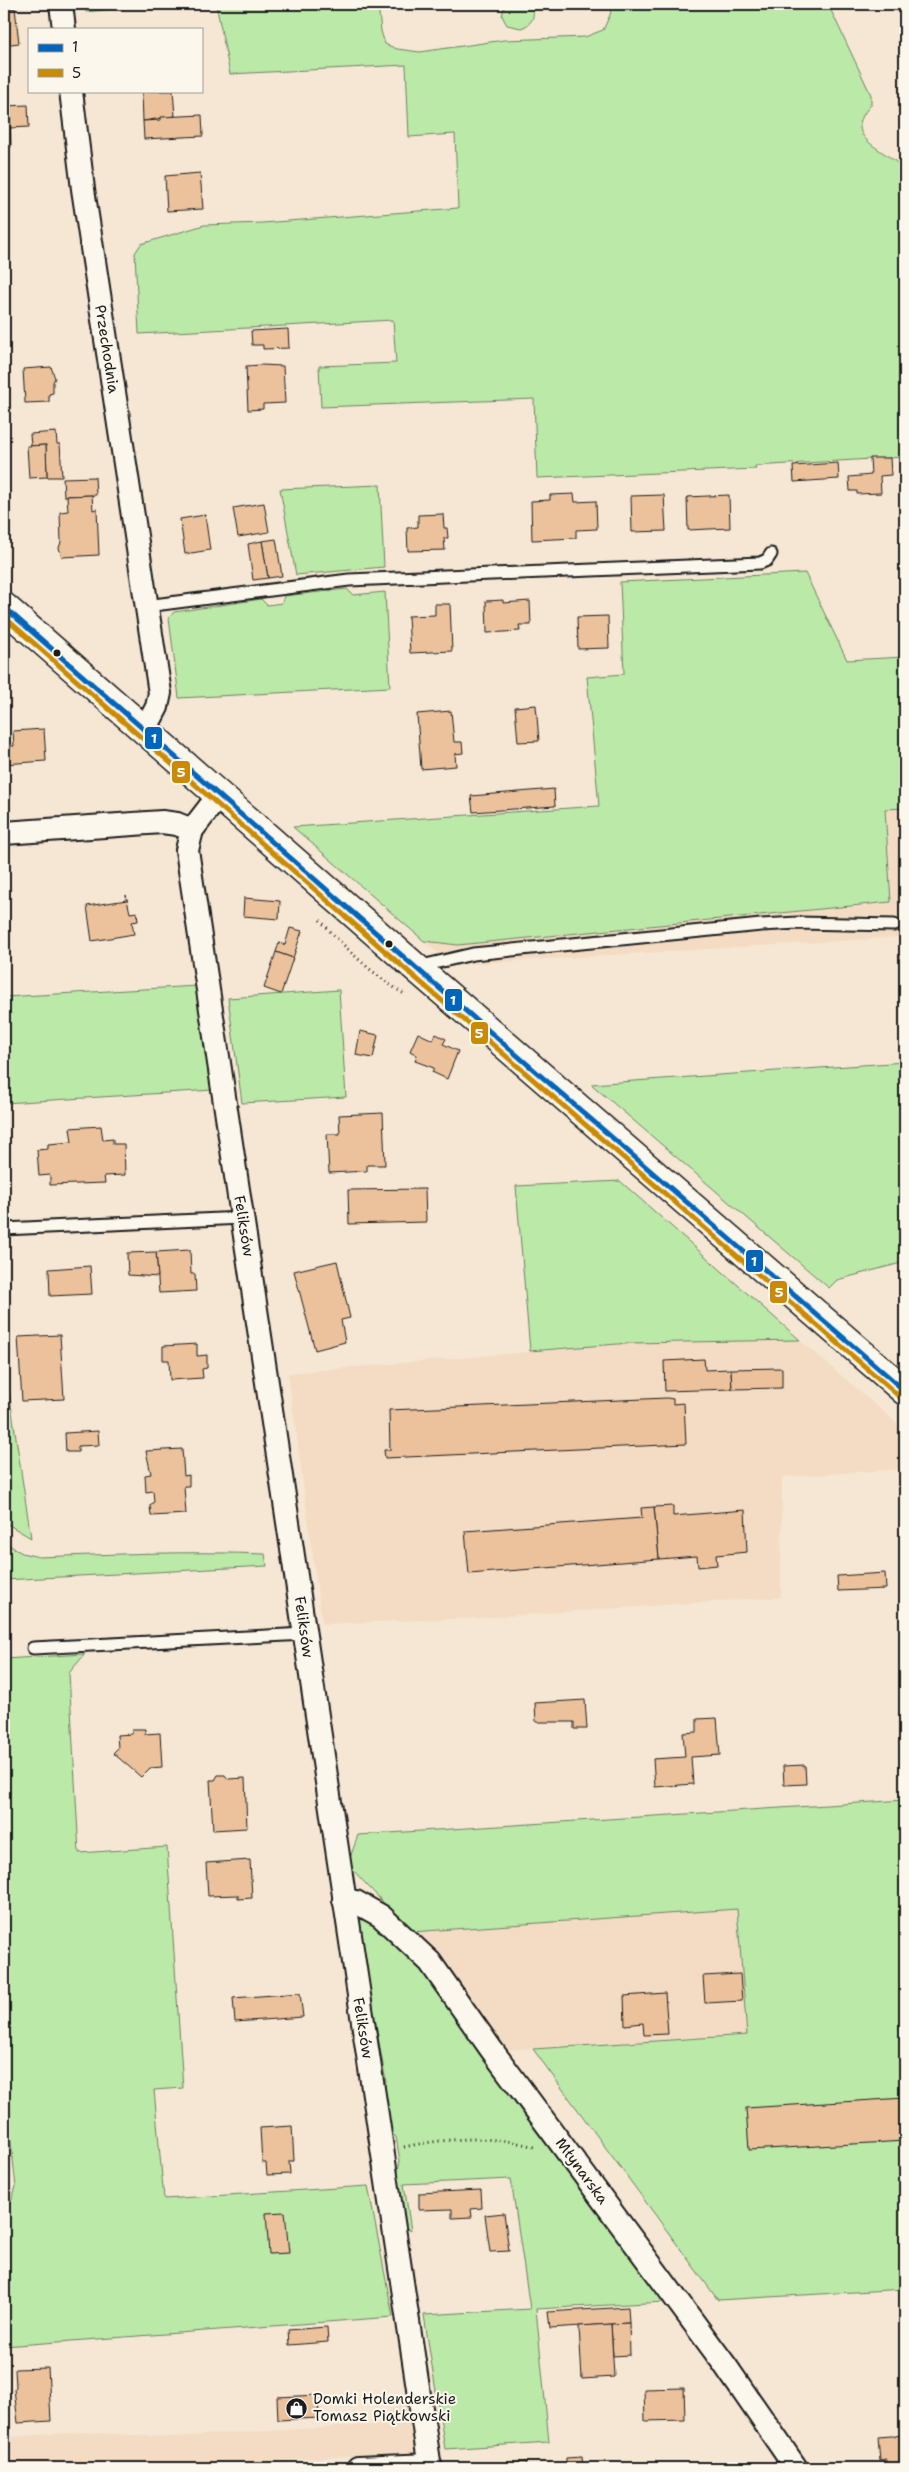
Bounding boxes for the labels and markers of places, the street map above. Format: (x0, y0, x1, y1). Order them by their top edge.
unlabelled marker (52, 648, 62, 658)
unlabelled marker (384, 939, 394, 949)
place label: Domki Holenderskie Tomasz Piątkowski (313, 2389, 456, 2426)
shop icon: Domki Holenderskie Tomasz Piątkowski (285, 2396, 309, 2420)

